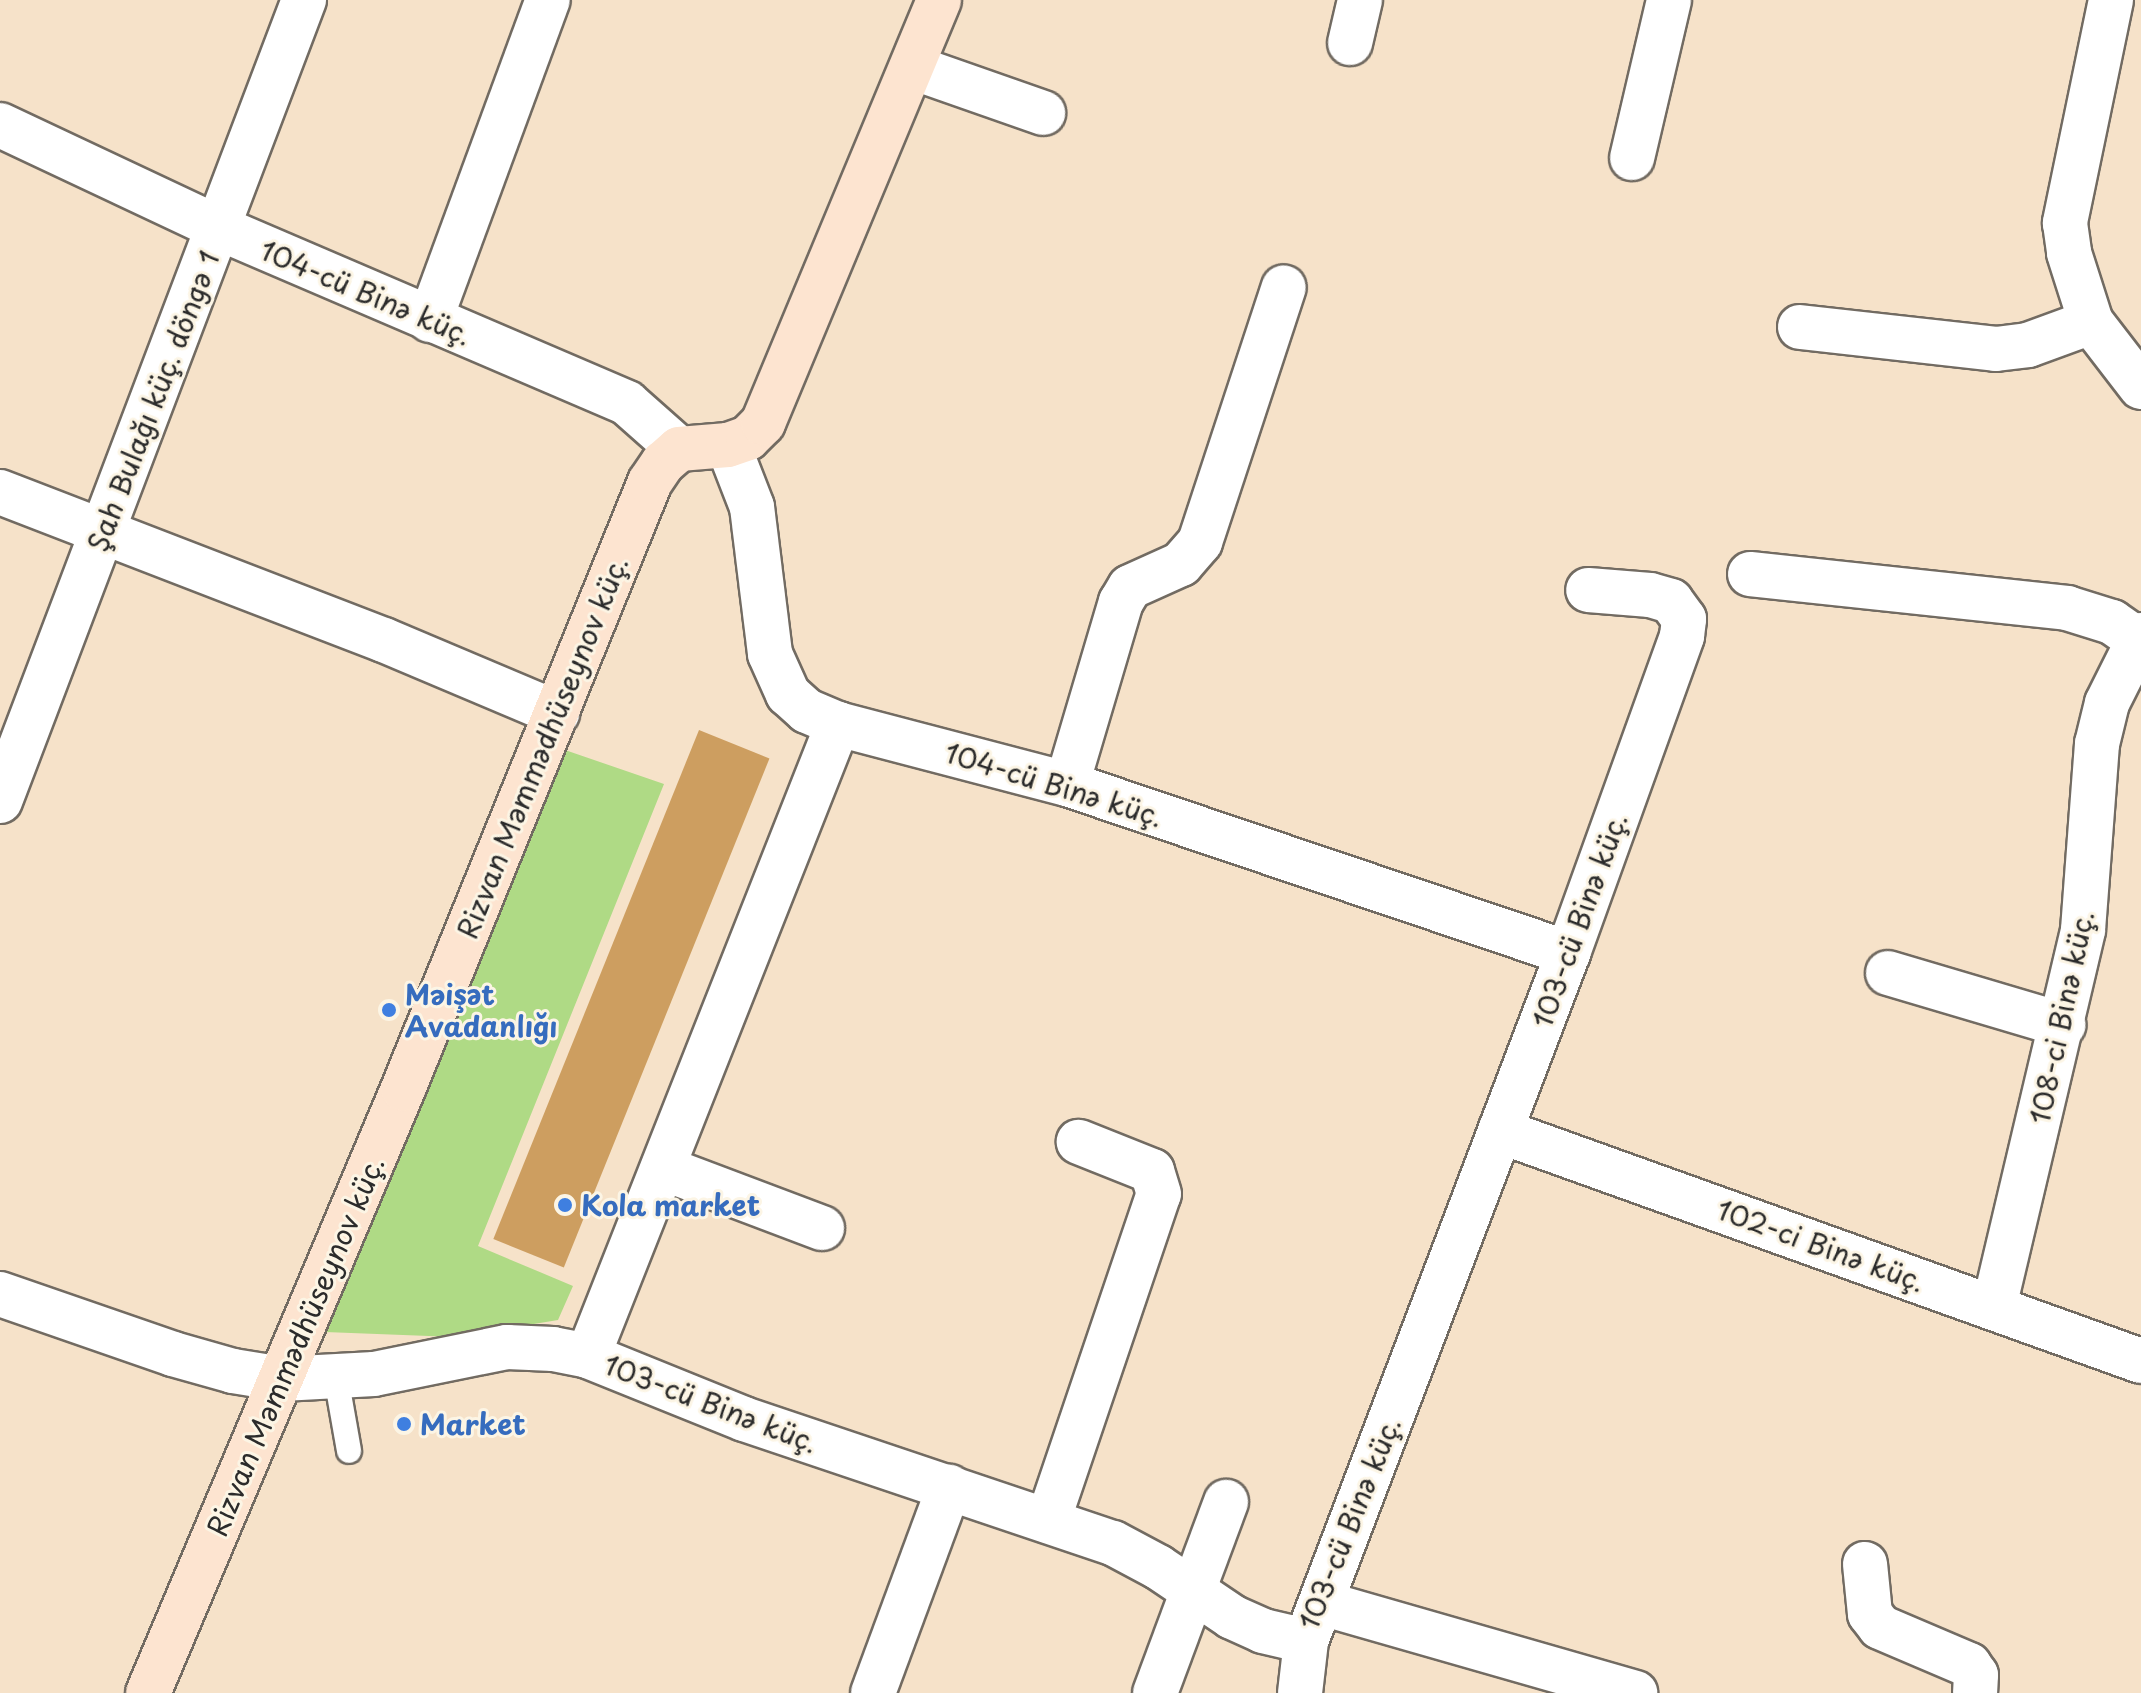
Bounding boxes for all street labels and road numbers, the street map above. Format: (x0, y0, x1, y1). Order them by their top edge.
street label: 104-cü Binə küç. (255, 232, 477, 352)
street label: Şah Bulağı küç. döngə 1 (80, 246, 226, 556)
street label: Rizvan Məmmədhüseynov küç. (449, 550, 635, 944)
street label: 104-cü Binə küç. (940, 735, 1168, 833)
street label: 103-cü Binə küç. (1524, 807, 1634, 1033)
street label: 108-ci Binə küç. (2022, 907, 2100, 1127)
street label: Rizvan Məmmədhüseynov küç. (199, 1150, 391, 1542)
street label: 102-ci Binə küç. (1712, 1192, 1930, 1298)
street label: 103-cü Binə küç. (599, 1347, 823, 1459)
street label: 103-cü Binə küç. (1291, 1411, 1407, 1635)

